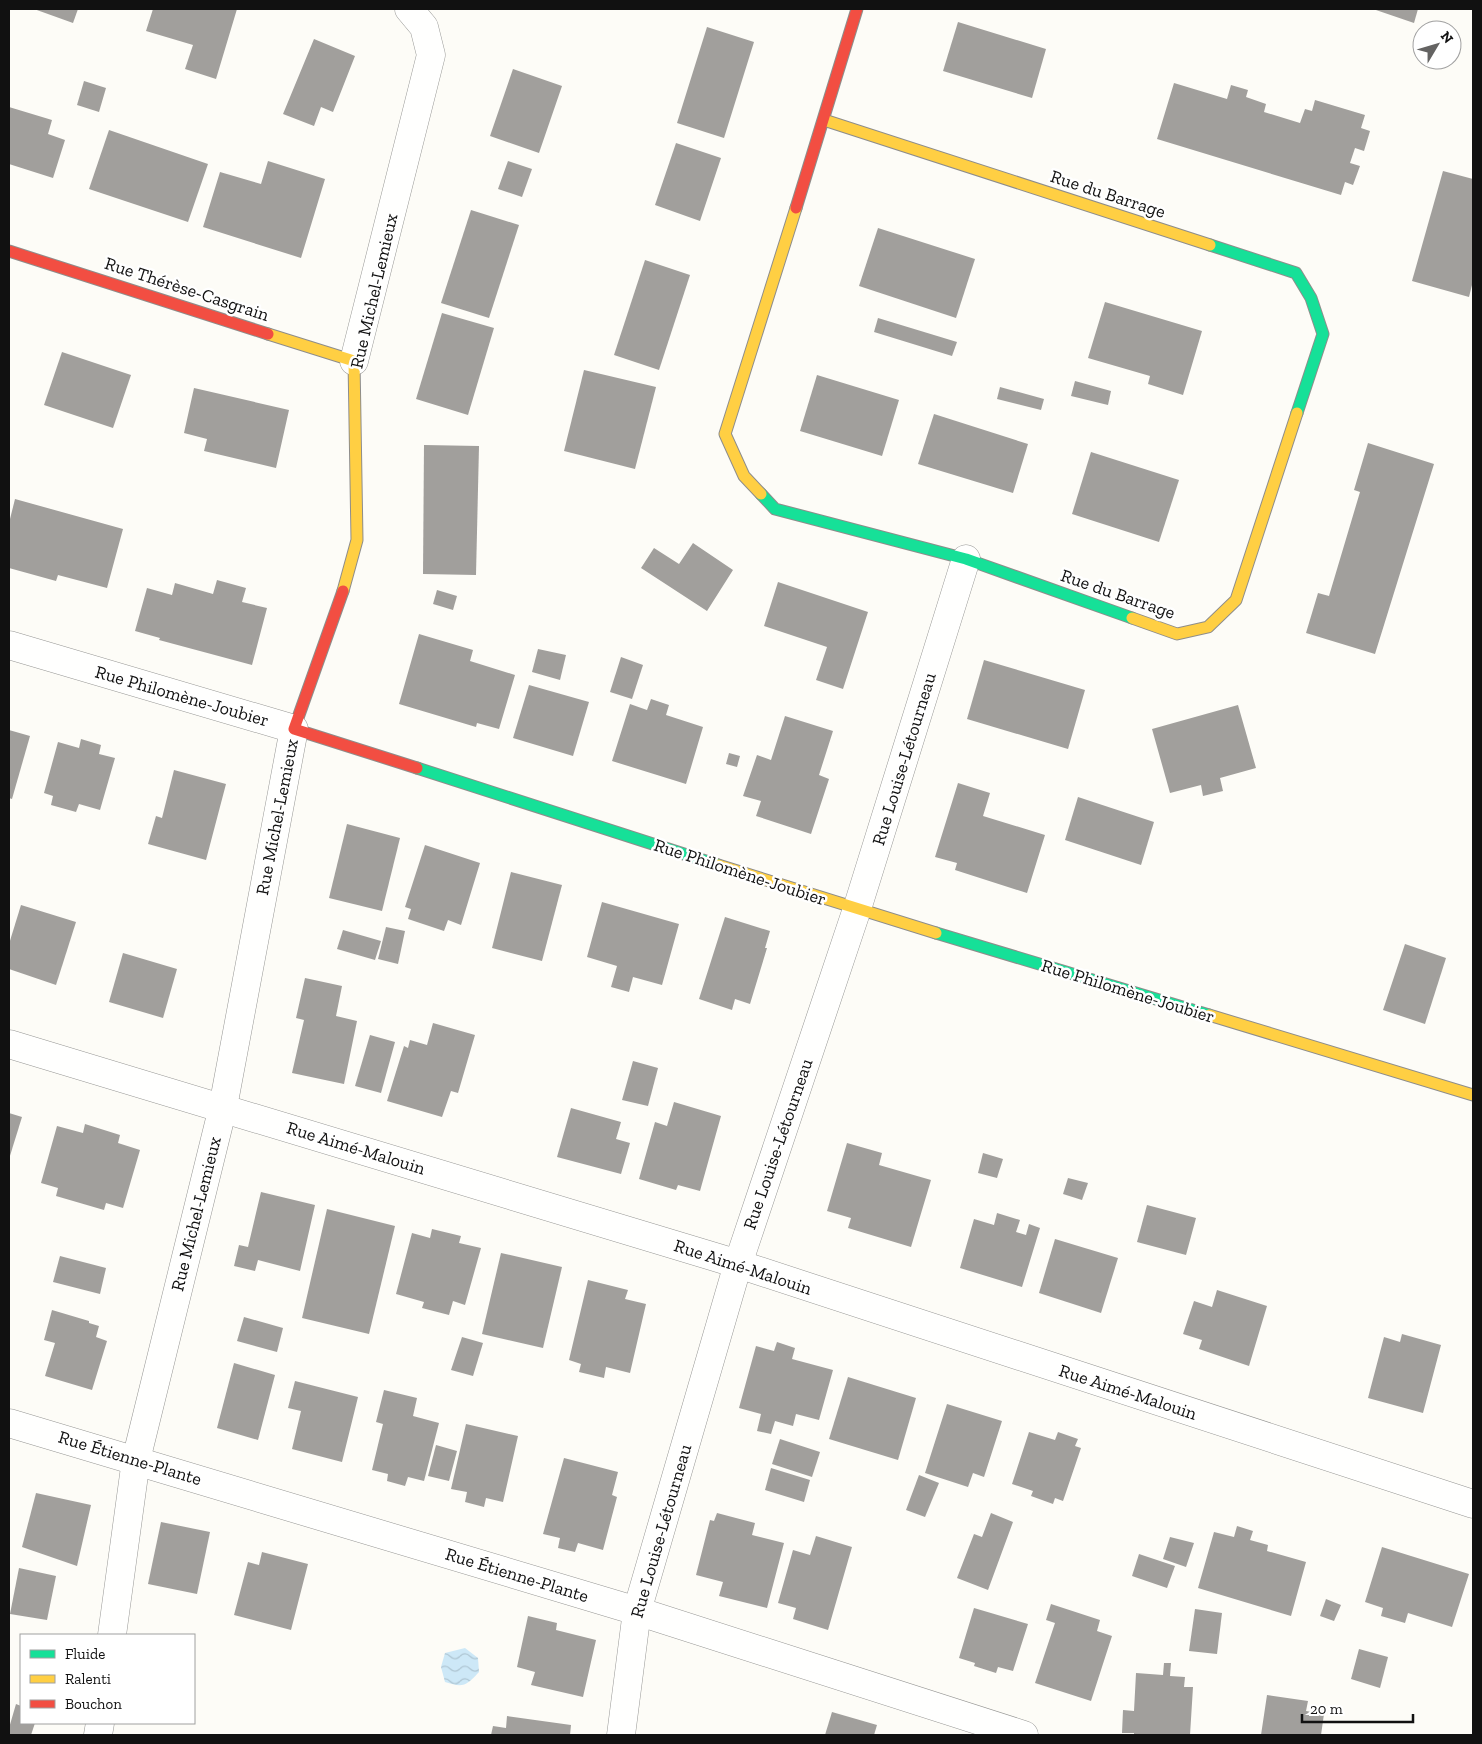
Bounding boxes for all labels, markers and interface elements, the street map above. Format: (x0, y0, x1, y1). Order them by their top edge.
north arrow (1412, 20, 1462, 70)
text: N (1437, 28, 1457, 47)
street label: Rue du Barrage (1048, 165, 1168, 223)
street label: Rue Michel-Lemieux (345, 211, 403, 371)
street label: Rue Thérèse-Casgrain (102, 252, 273, 326)
street label: Rue du Barrage (1058, 564, 1178, 624)
street label: Rue Philomène-Joubier (93, 661, 271, 731)
street label: Rue Louise-Létourneau (867, 670, 941, 848)
street label: Rue Michel-Lemieux (251, 737, 303, 897)
street label: Rue Philomène-Joubier (651, 834, 829, 910)
street label: Rue Philomène-Joubier (1039, 954, 1217, 1028)
street label: Rue Louise-Létourneau (738, 1056, 818, 1232)
street label: Rue Aimé-Malouin (284, 1116, 429, 1180)
street label: Rue Michel-Lemieux (166, 1134, 226, 1294)
street label: Rue Aimé-Malouin (671, 1234, 815, 1300)
street label: Rue Aimé-Malouin (1056, 1359, 1200, 1425)
street label: Rue Étienne-Plante (56, 1426, 204, 1490)
street label: Rue Louise-Létourneau (626, 1442, 696, 1620)
street label: Rue Étienne-Plante (443, 1543, 591, 1607)
legend (20, 1634, 195, 1724)
text: Fluide (65, 1645, 105, 1663)
text: Ralenti (65, 1670, 111, 1688)
scale bar (1302, 1692, 1413, 1724)
text: Bouchon (65, 1695, 122, 1713)
text: 20 m (1310, 1700, 1343, 1718)

